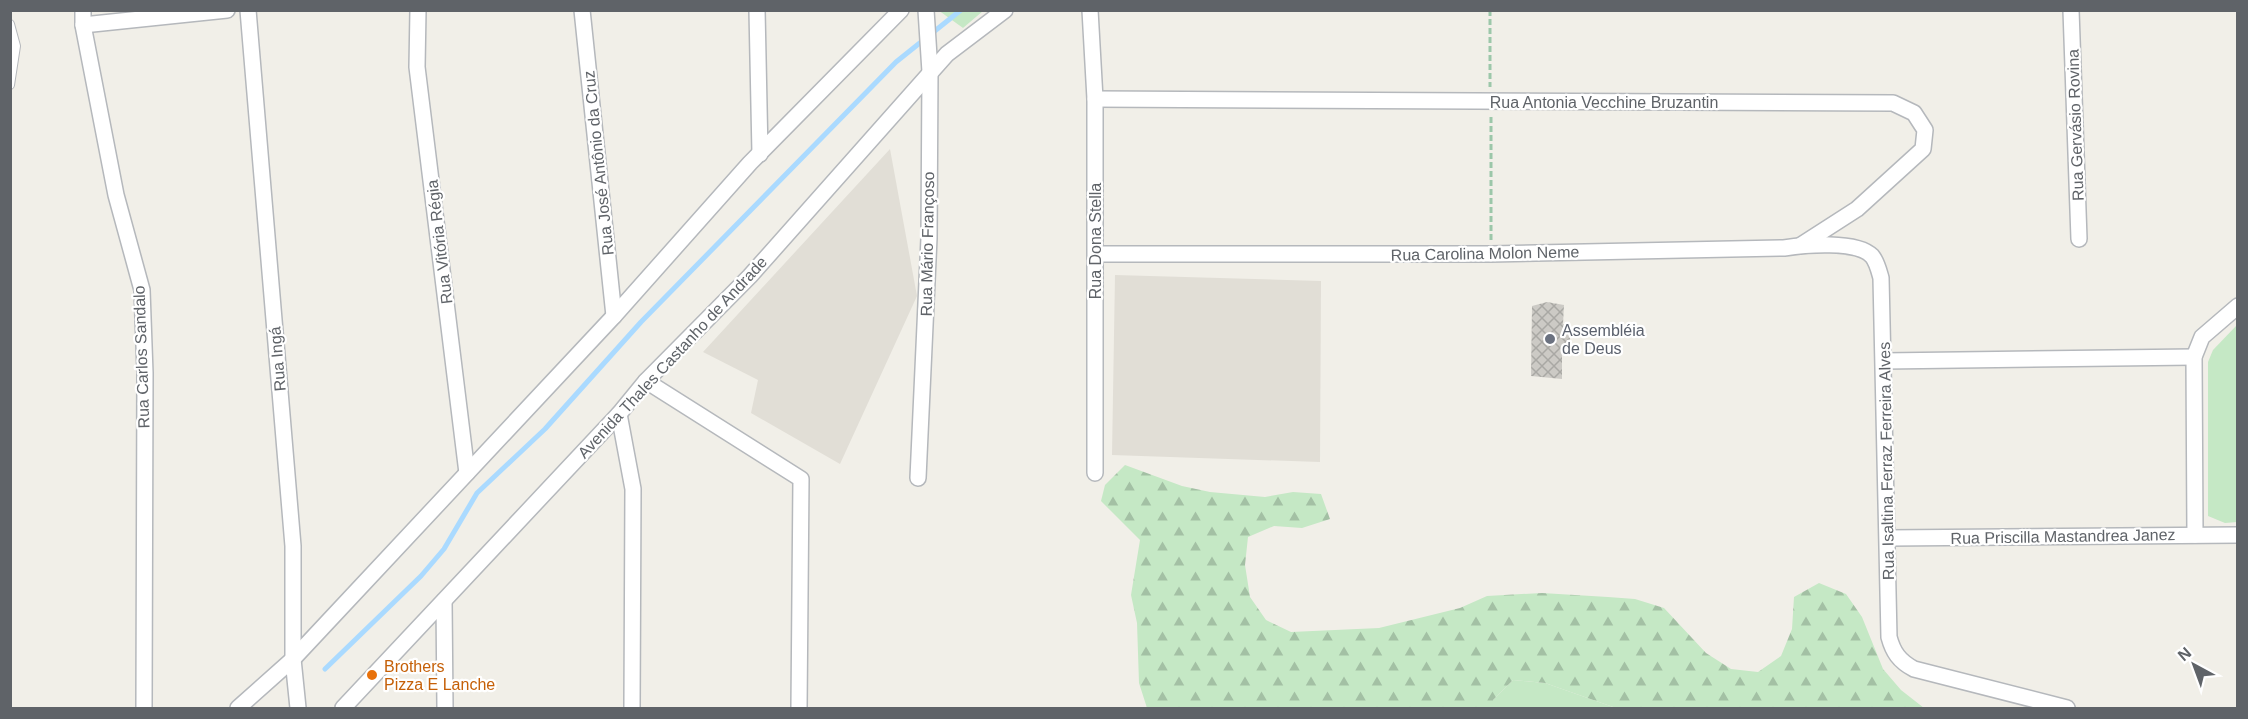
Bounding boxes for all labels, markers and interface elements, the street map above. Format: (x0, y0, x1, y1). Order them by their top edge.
street label: Rua Gervásio Rovina (2064, 49, 2087, 201)
street label: Rua José Antônio da Cruz (580, 70, 617, 256)
street label: Rua Antonia Vecchine Bruzantin (1490, 94, 1718, 111)
street label: Rua Mário Françoso (918, 171, 937, 317)
street label: Rua Vitória Régia (423, 179, 456, 305)
street label: Rua Dona Stella (1087, 183, 1104, 299)
street label: Rua Carolina Molon Neme (1391, 243, 1580, 264)
street label: Avenida Thales Castanho de Andrade (574, 253, 770, 461)
street label: Rua Carlos Sandalo (131, 285, 152, 429)
place label: Assembléia de Deus (1562, 322, 1645, 357)
street label: Rua Ingá (266, 326, 289, 392)
marker: Assembléia de Deus (1543, 332, 1557, 346)
street label: Rua Isaltina Ferraz Ferreira Alves (1876, 342, 1897, 580)
street label: Rua Priscilla Mastandrea Janez (1950, 526, 2176, 547)
north arrow (2164, 635, 2224, 695)
text: N (2175, 644, 2194, 664)
place label: Brothers Pizza E Lanche (384, 658, 495, 693)
marker: Brothers Pizza E Lanche (365, 668, 379, 682)

